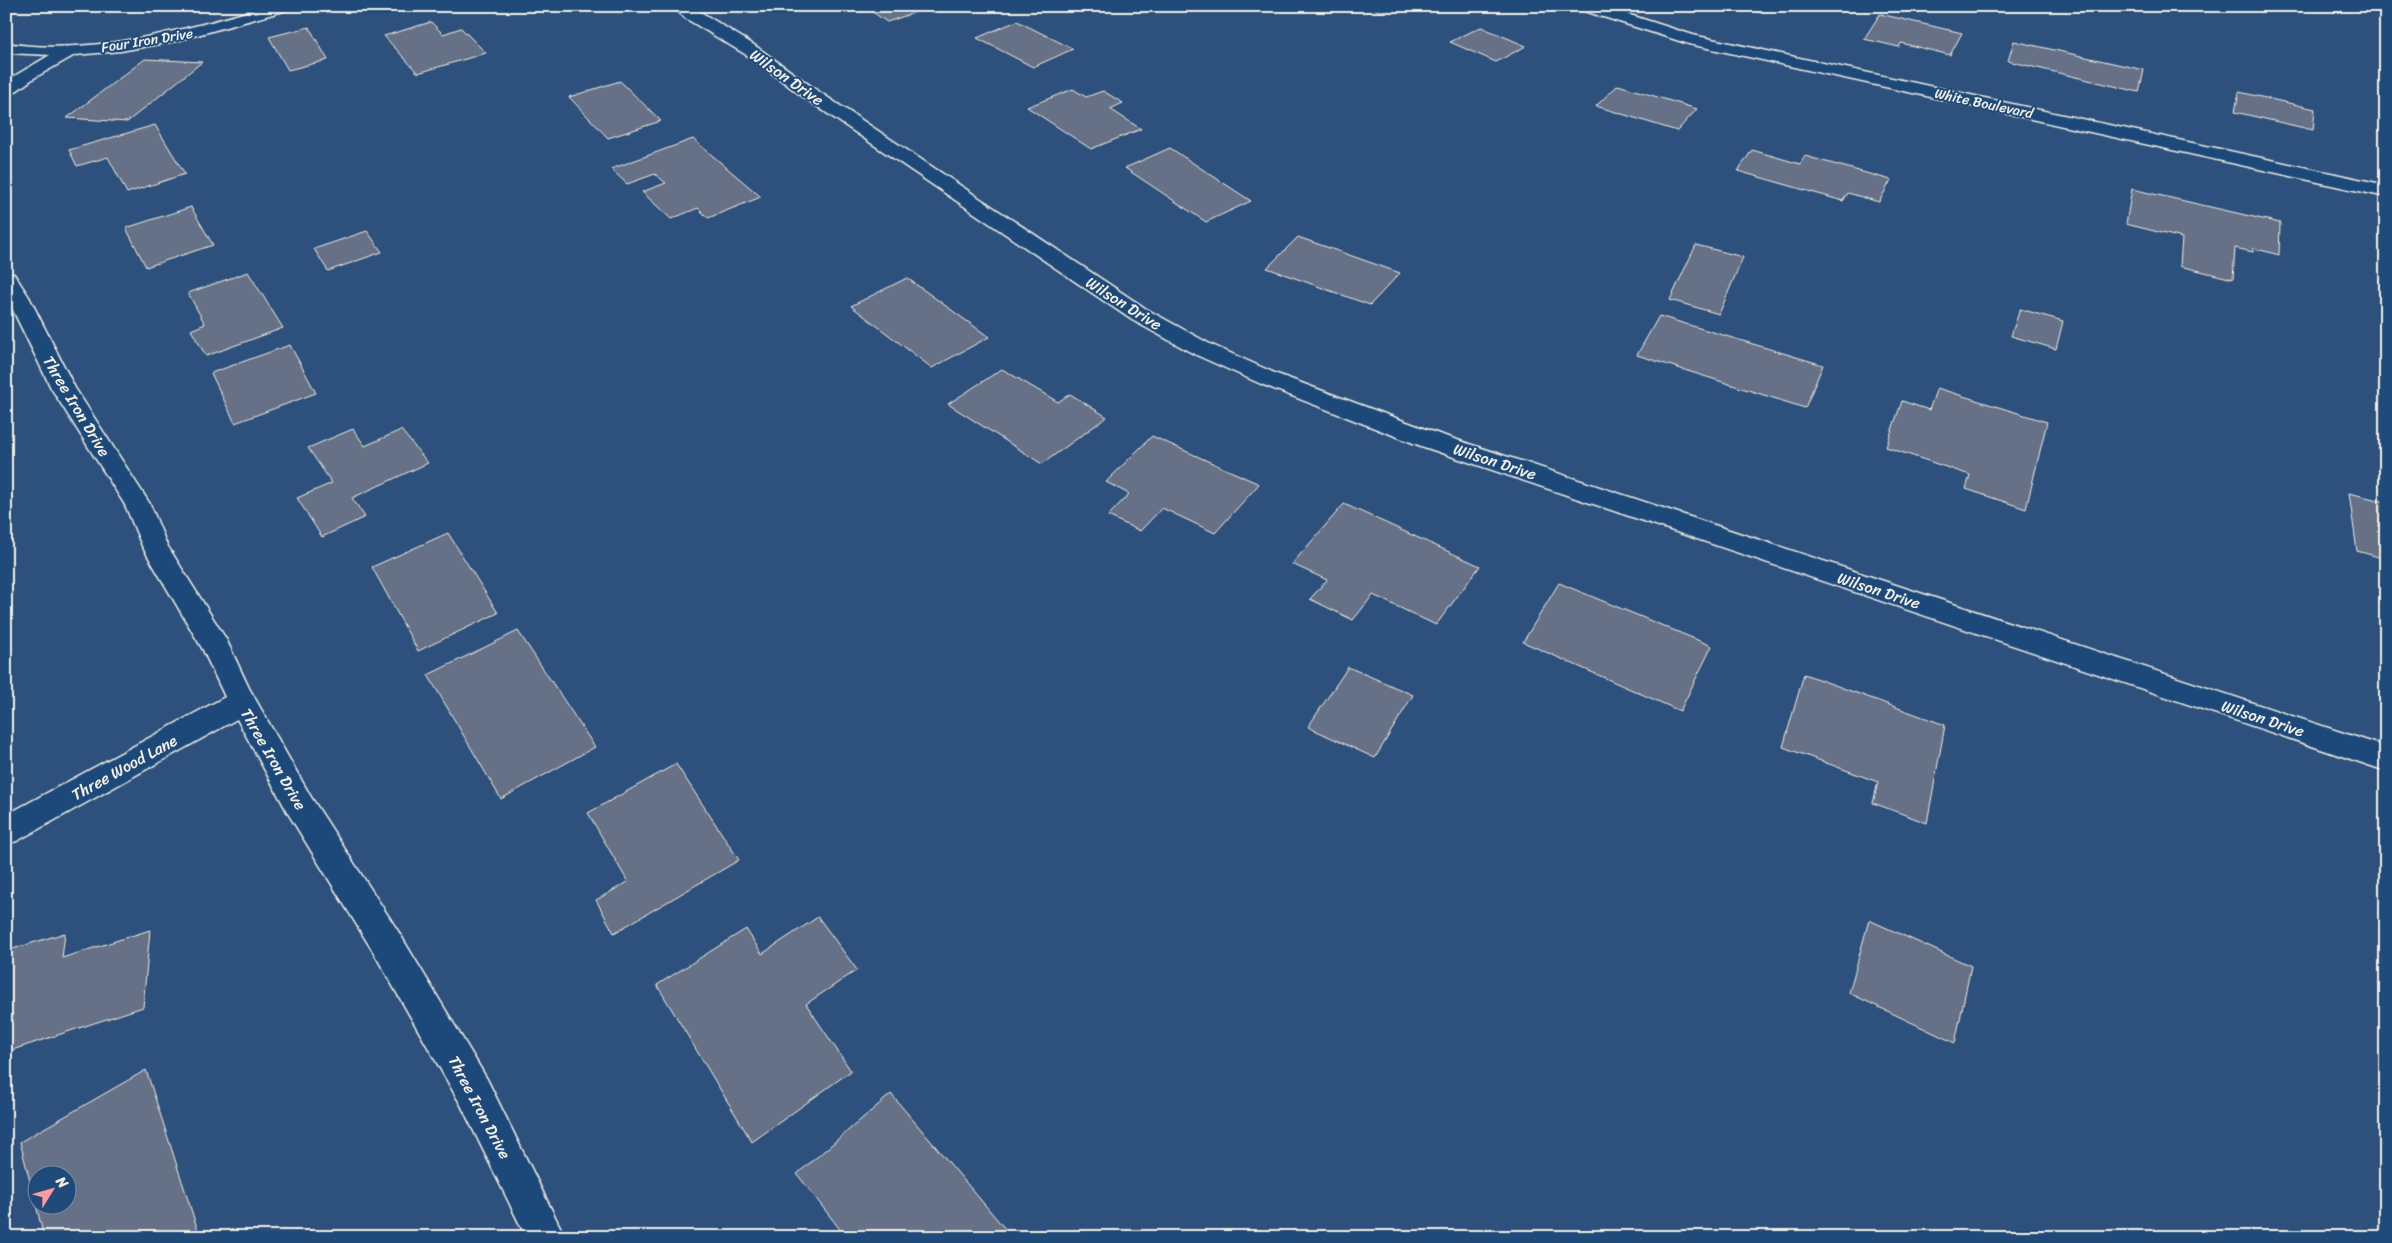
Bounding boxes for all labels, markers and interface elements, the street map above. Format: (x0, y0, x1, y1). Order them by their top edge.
street label: Four Iron Drive (99, 21, 195, 60)
street label: Wilson Drive (743, 41, 830, 114)
street label: White Boulevard (1932, 81, 2037, 126)
street label: Wilson Drive (1080, 268, 1168, 338)
street label: Three Iron Drive (35, 350, 118, 463)
street label: Wilson Drive (1450, 434, 1540, 489)
street label: Wilson Drive (1834, 563, 1924, 618)
street label: Wilson Drive (2218, 691, 2308, 746)
street label: Three Iron Drive (232, 703, 315, 816)
street label: Three Wood Lane (66, 726, 183, 809)
street label: Three Iron Drive (440, 1050, 519, 1164)
north arrow (28, 1166, 78, 1216)
text: N (48, 1170, 75, 1194)

